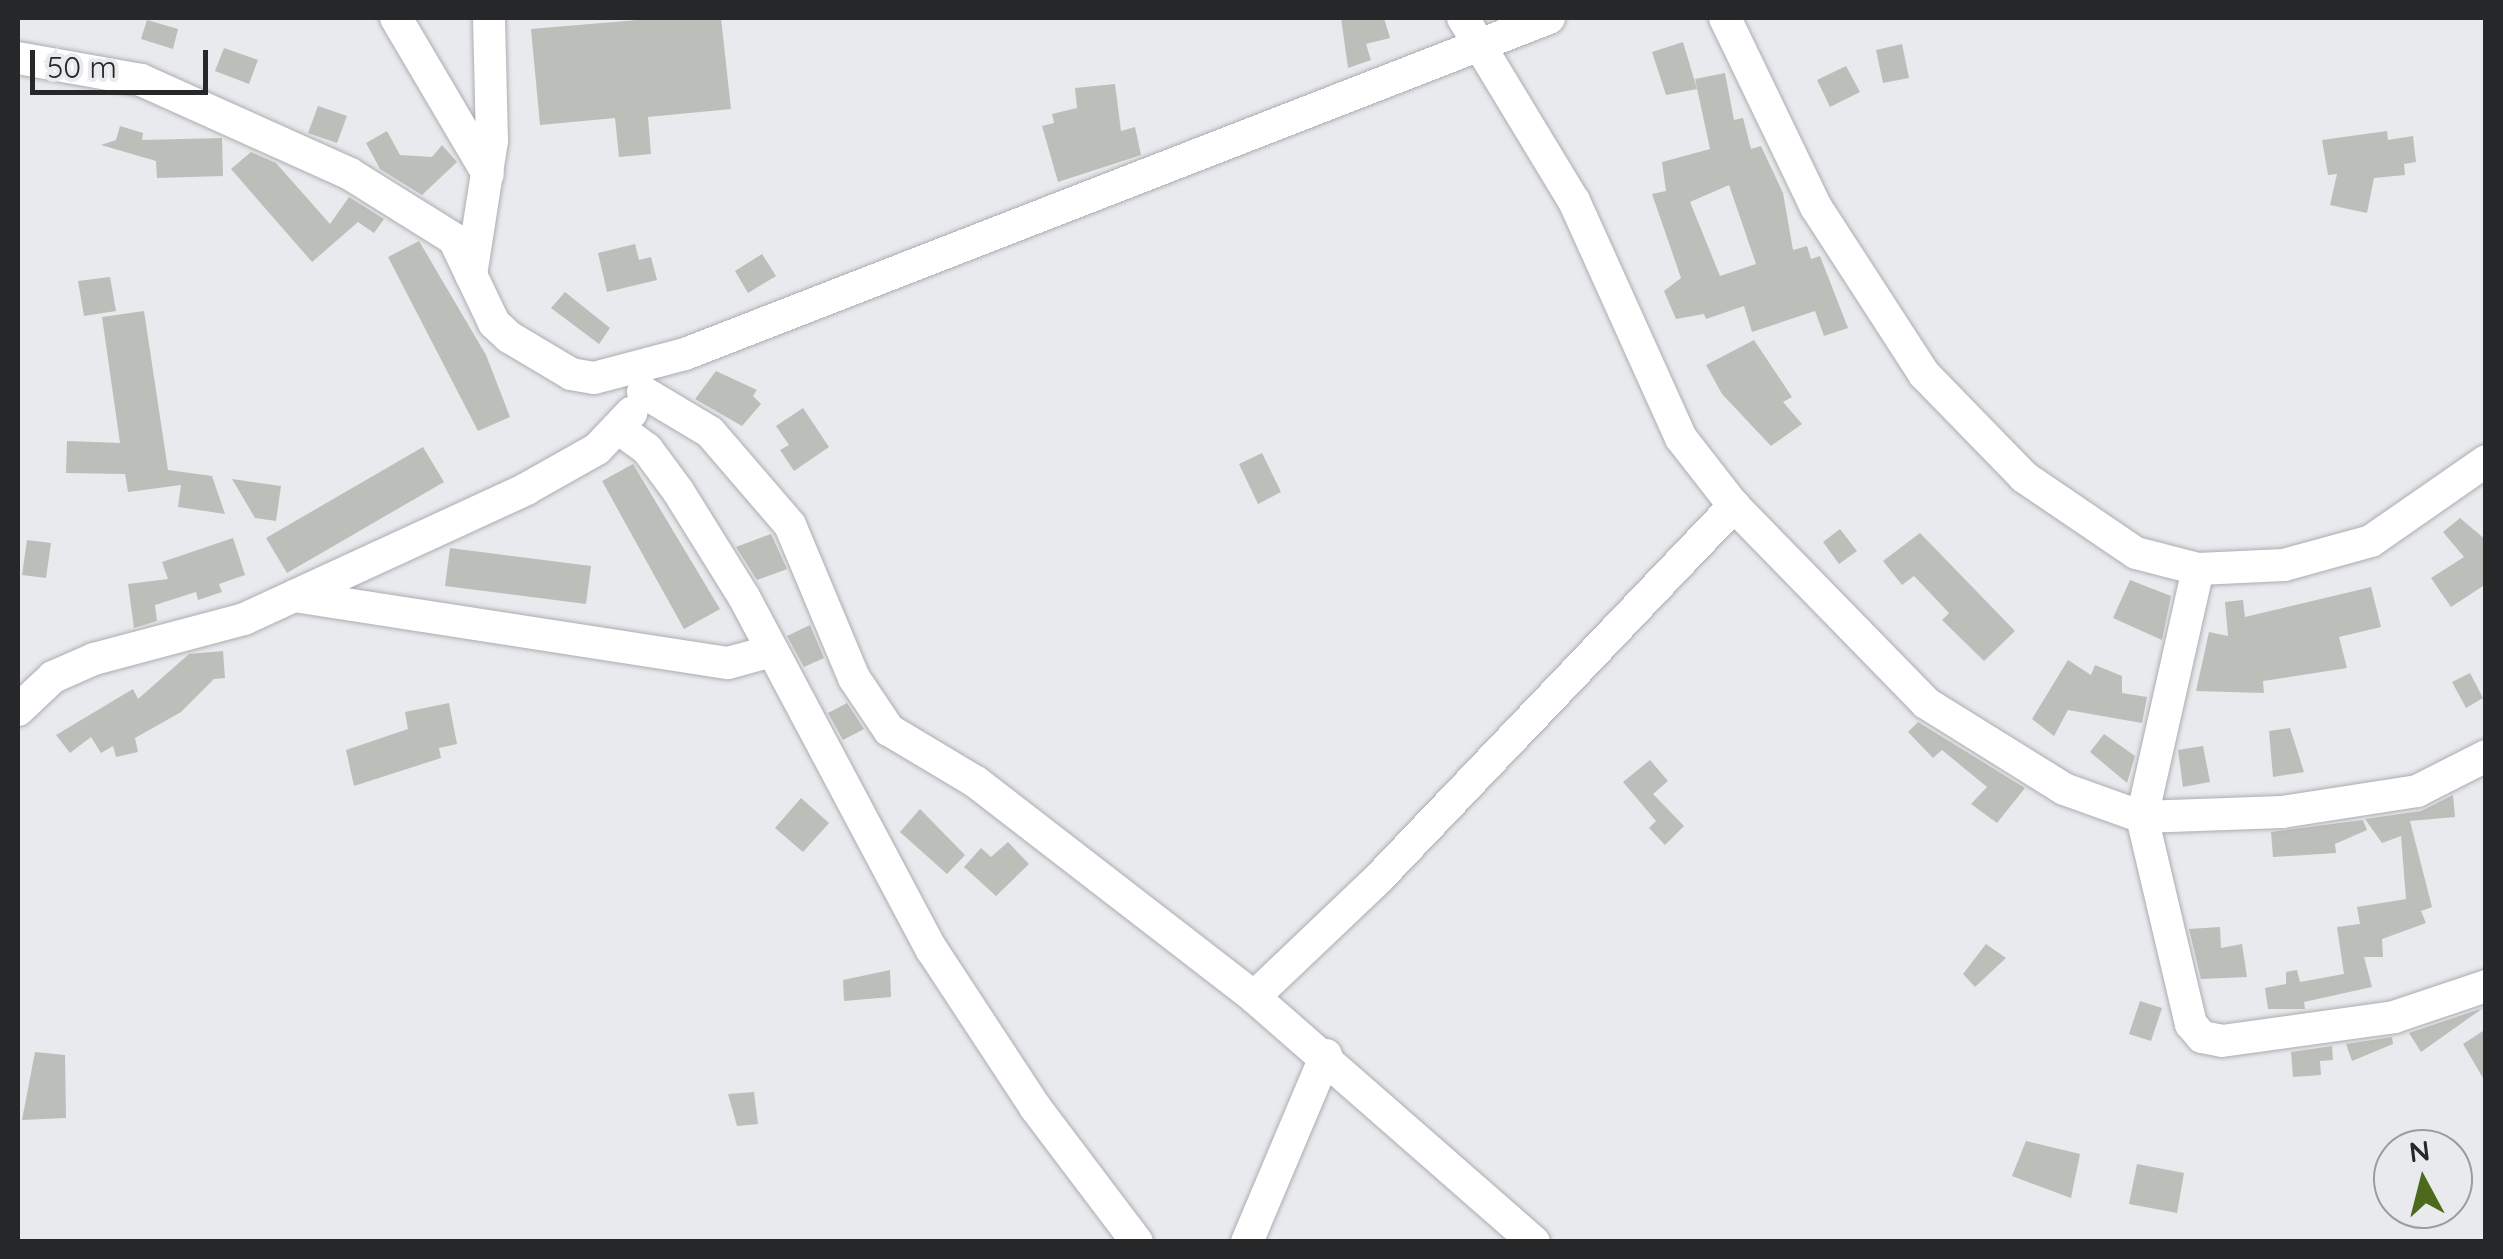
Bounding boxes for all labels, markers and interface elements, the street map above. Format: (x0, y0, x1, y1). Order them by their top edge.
scale bar (35, 30, 212, 92)
text: 50 m (47, 48, 117, 86)
north arrow (2373, 1129, 2473, 1229)
text: N (2407, 1132, 2432, 1169)

